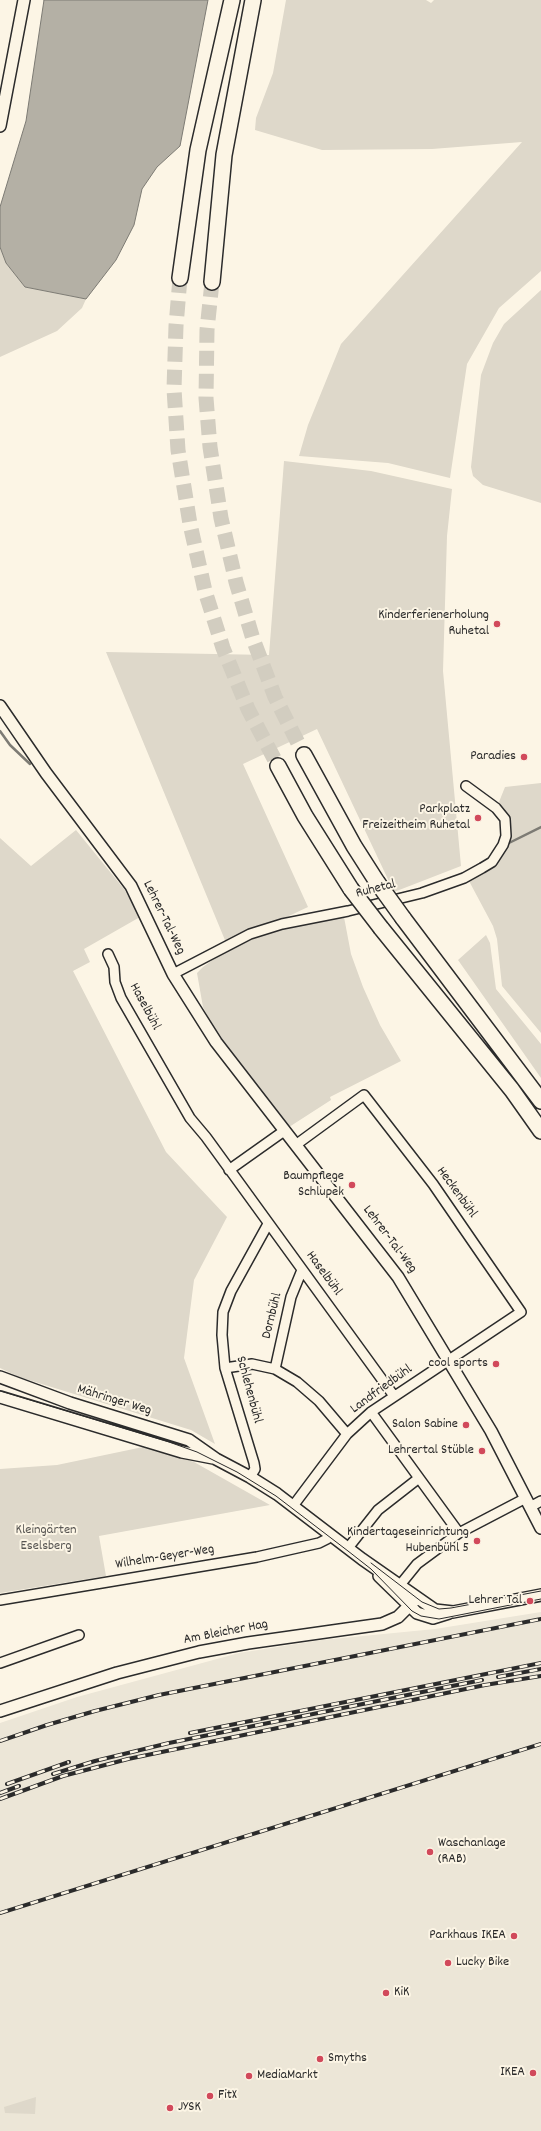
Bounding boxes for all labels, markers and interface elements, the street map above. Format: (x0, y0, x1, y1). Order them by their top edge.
place label: Kinderferienerholung Ruhetal (378, 608, 489, 640)
marker: Kinderferienerholung Ruhetal (492, 619, 502, 629)
place label: Paradies (470, 749, 516, 765)
marker: Paradies (519, 752, 529, 762)
place label: Parkplatz Freizeitheim Ruhetal (362, 802, 470, 834)
marker: Parkplatz Freizeitheim Ruhetal (473, 813, 483, 823)
street label: Ruhetal (354, 877, 398, 903)
street label: Lehrer-Tal-Weg (138, 878, 188, 958)
street label: Haselbühl (125, 981, 163, 1033)
street label: Heckenbühl (432, 1164, 480, 1222)
place label: Baumpflege Schlupek (283, 1169, 344, 1202)
marker: Baumpflege Schlupek (347, 1180, 357, 1190)
street label: Lehrer-Tal-Weg (358, 1203, 420, 1277)
street label: Haselbühl (301, 1248, 345, 1300)
street label: Dornbühl (259, 1291, 287, 1341)
street label: Schlehenbühl (231, 1355, 265, 1425)
place label: cool sports (429, 1356, 488, 1372)
marker: cool sports (491, 1359, 501, 1369)
street label: Landfriedbühl (348, 1362, 416, 1418)
street label: Mähringer Weg (75, 1382, 153, 1420)
place label: Salon Sabine (392, 1417, 458, 1433)
marker: Salon Sabine (461, 1420, 471, 1430)
place label: Lehrertal Stüble (388, 1443, 474, 1459)
marker: Lehrertal Stüble (477, 1446, 487, 1456)
park label: Kleingärten Eselsberg (15, 1523, 77, 1556)
place label: Kindertageseinrichtung Hubenbühl 5 (347, 1525, 469, 1558)
marker: Kindertageseinrichtung Hubenbühl 5 (472, 1536, 482, 1546)
street label: Wilhelm-Geyer-Weg (114, 1542, 216, 1574)
place label: Lehrer Tal (468, 1593, 522, 1609)
marker: Lehrer Tal (525, 1596, 535, 1606)
street label: Am Bleicher Hag (182, 1617, 270, 1649)
place label: Waschanlage (RAB) (438, 1836, 506, 1868)
marker: Waschanlage (RAB) (425, 1847, 435, 1857)
place label: Parkhaus IKEA (429, 1928, 506, 1944)
marker: Parkhaus IKEA (509, 1931, 519, 1941)
place label: Lucky Bike (456, 1955, 509, 1971)
marker: Lucky Bike (443, 1958, 453, 1968)
place label: KiK (394, 1985, 409, 2001)
marker: KiK (381, 1988, 391, 1998)
place label: Smyths (328, 2051, 367, 2067)
marker: Smyths (315, 2054, 325, 2064)
place label: IKEA (500, 2065, 525, 2081)
place label: MediaMarkt (257, 2068, 318, 2084)
marker: IKEA (528, 2068, 538, 2078)
marker: MediaMarkt (244, 2071, 254, 2081)
place label: FitX (218, 2088, 237, 2104)
marker: FitX (205, 2091, 215, 2101)
place label: JYSK (178, 2100, 201, 2116)
marker: JYSK (165, 2103, 175, 2113)

